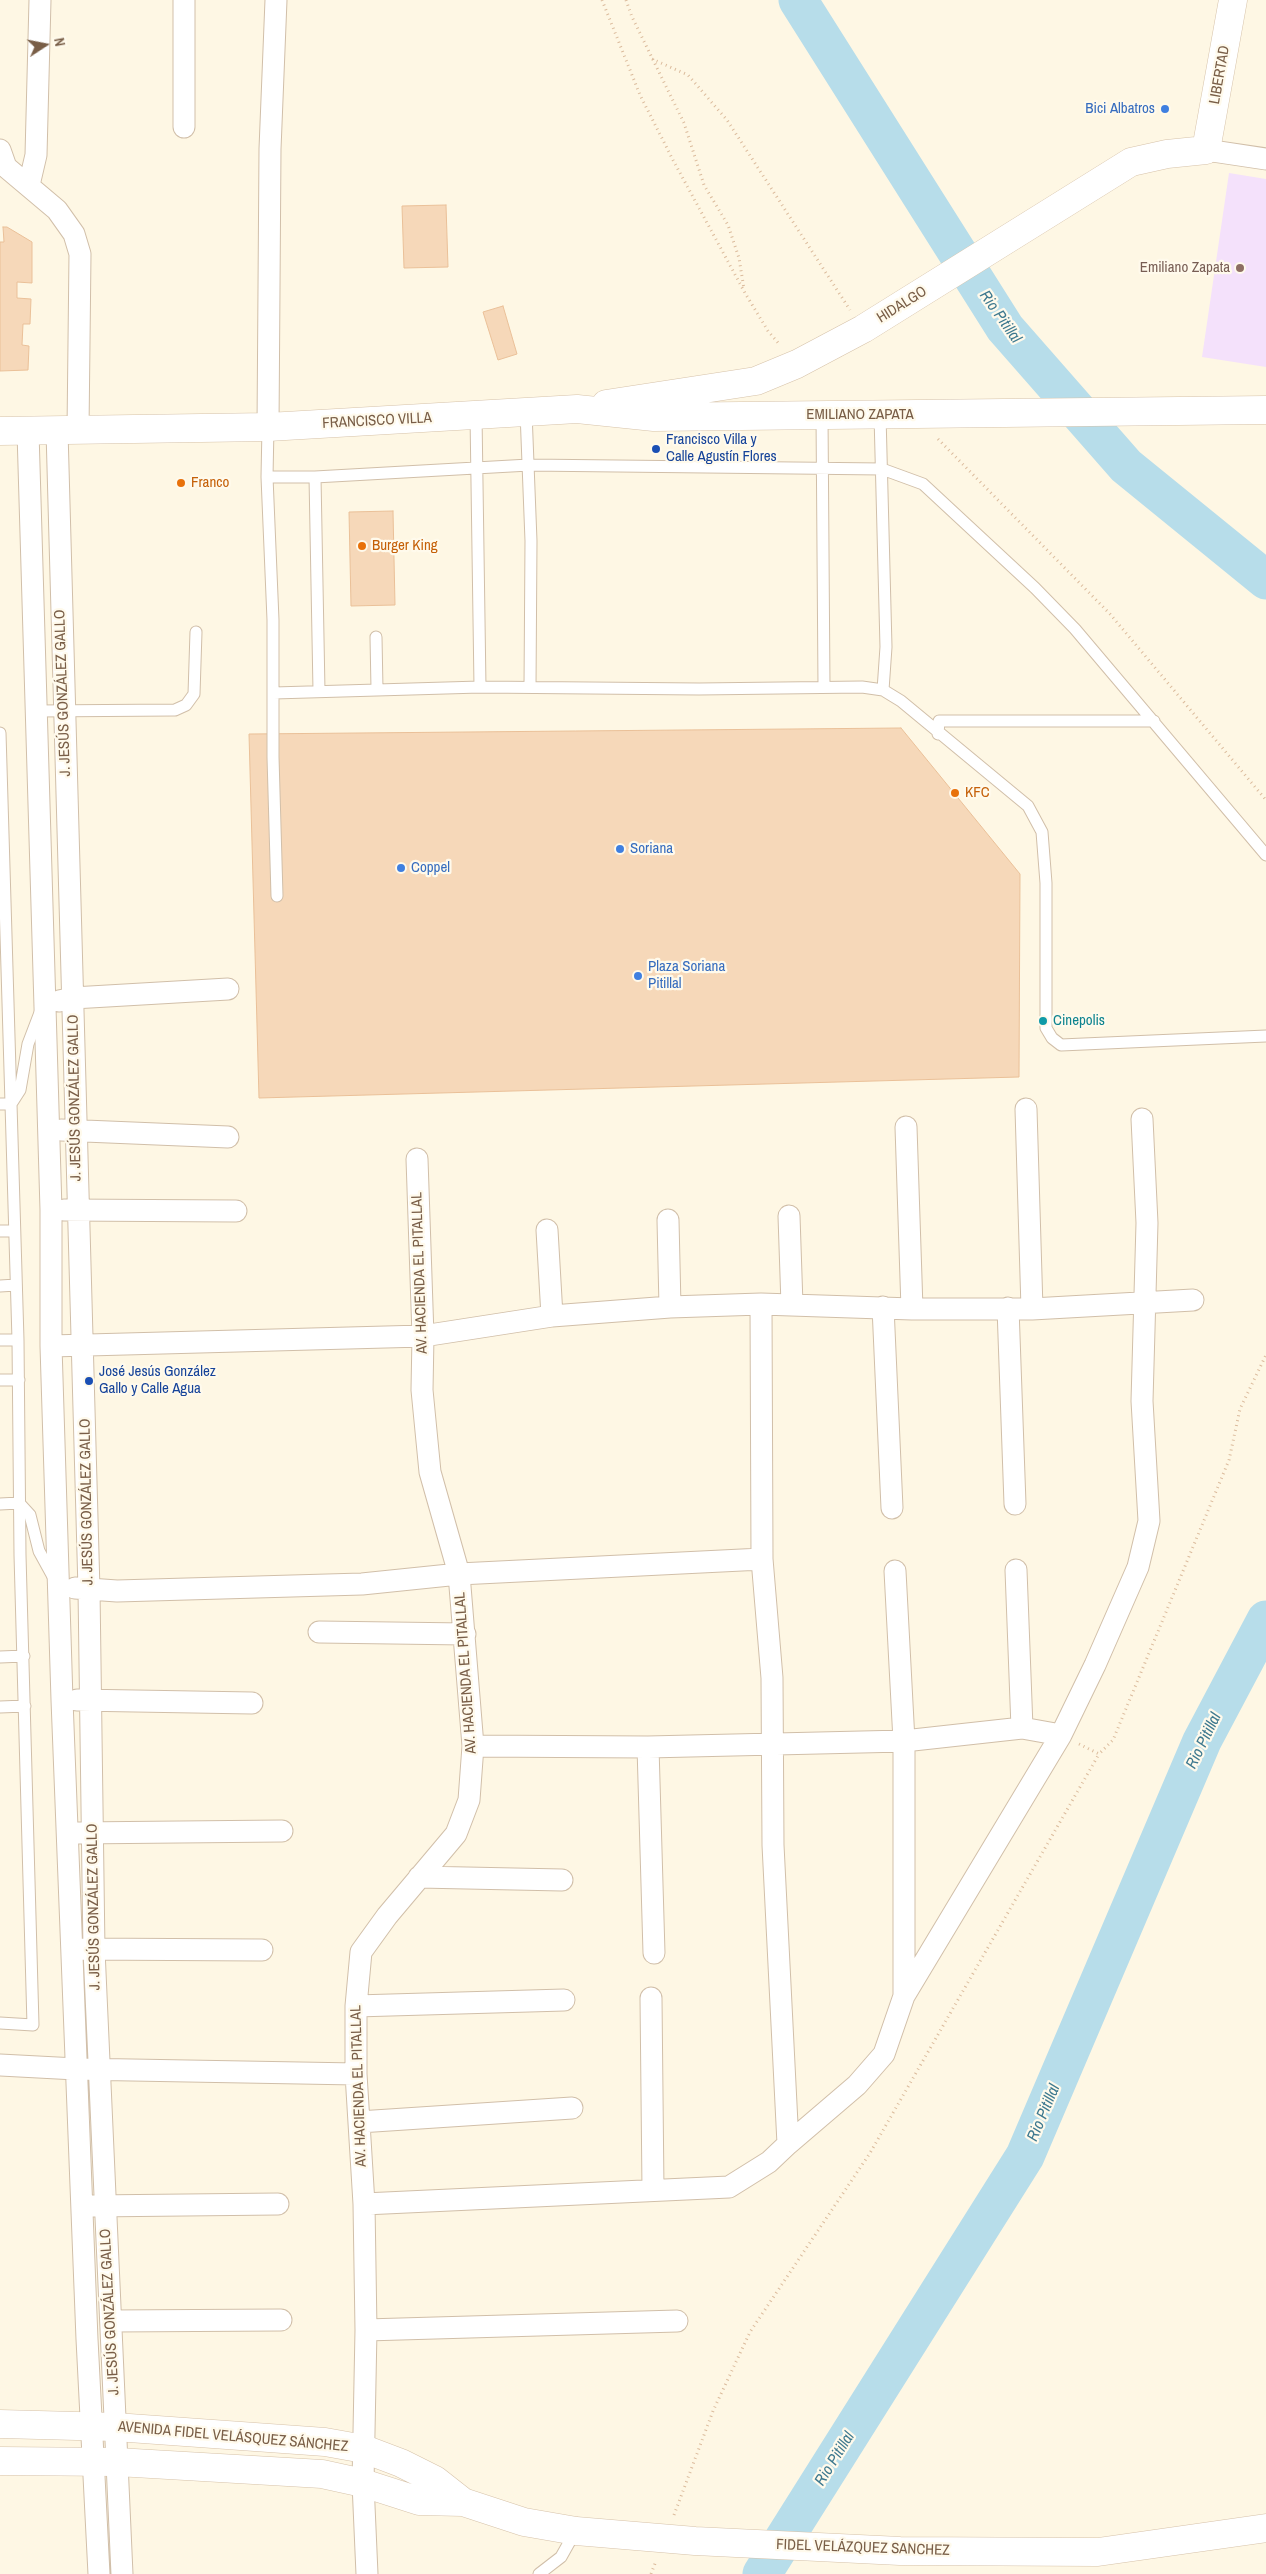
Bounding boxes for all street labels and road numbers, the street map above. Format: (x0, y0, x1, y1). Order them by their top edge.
street label: LIBERTAD (1206, 44, 1234, 106)
street label: HIDALGO (874, 283, 930, 327)
street label: EMILIANO ZAPATA (806, 406, 914, 424)
street label: FRANCISCO VILLA (322, 409, 432, 433)
street label: J. JESÚS GONZÁLEZ GALLO (51, 609, 75, 777)
street label: J. JESÚS GONZÁLEZ GALLO (65, 1014, 85, 1182)
street label: AV. HACIENDA EL PITALLAL (408, 1192, 432, 1354)
street label: J. JESÚS GONZÁLEZ GALLO (77, 1418, 97, 1586)
street label: AV. HACIENDA EL PITALLAL (451, 1592, 481, 1754)
street label: J. JESÚS GONZÁLEZ GALLO (84, 1823, 104, 1991)
street label: AV. HACIENDA EL PITALLAL (347, 2005, 371, 2167)
street label: J. JESÚS GONZÁLEZ GALLO (97, 2228, 123, 2396)
street label: AVENIDA FIDEL VELÁSQUEZ SÁNCHEZ (117, 2418, 349, 2456)
street label: FIDEL VELÁZQUEZ SANCHEZ (776, 2536, 950, 2560)

